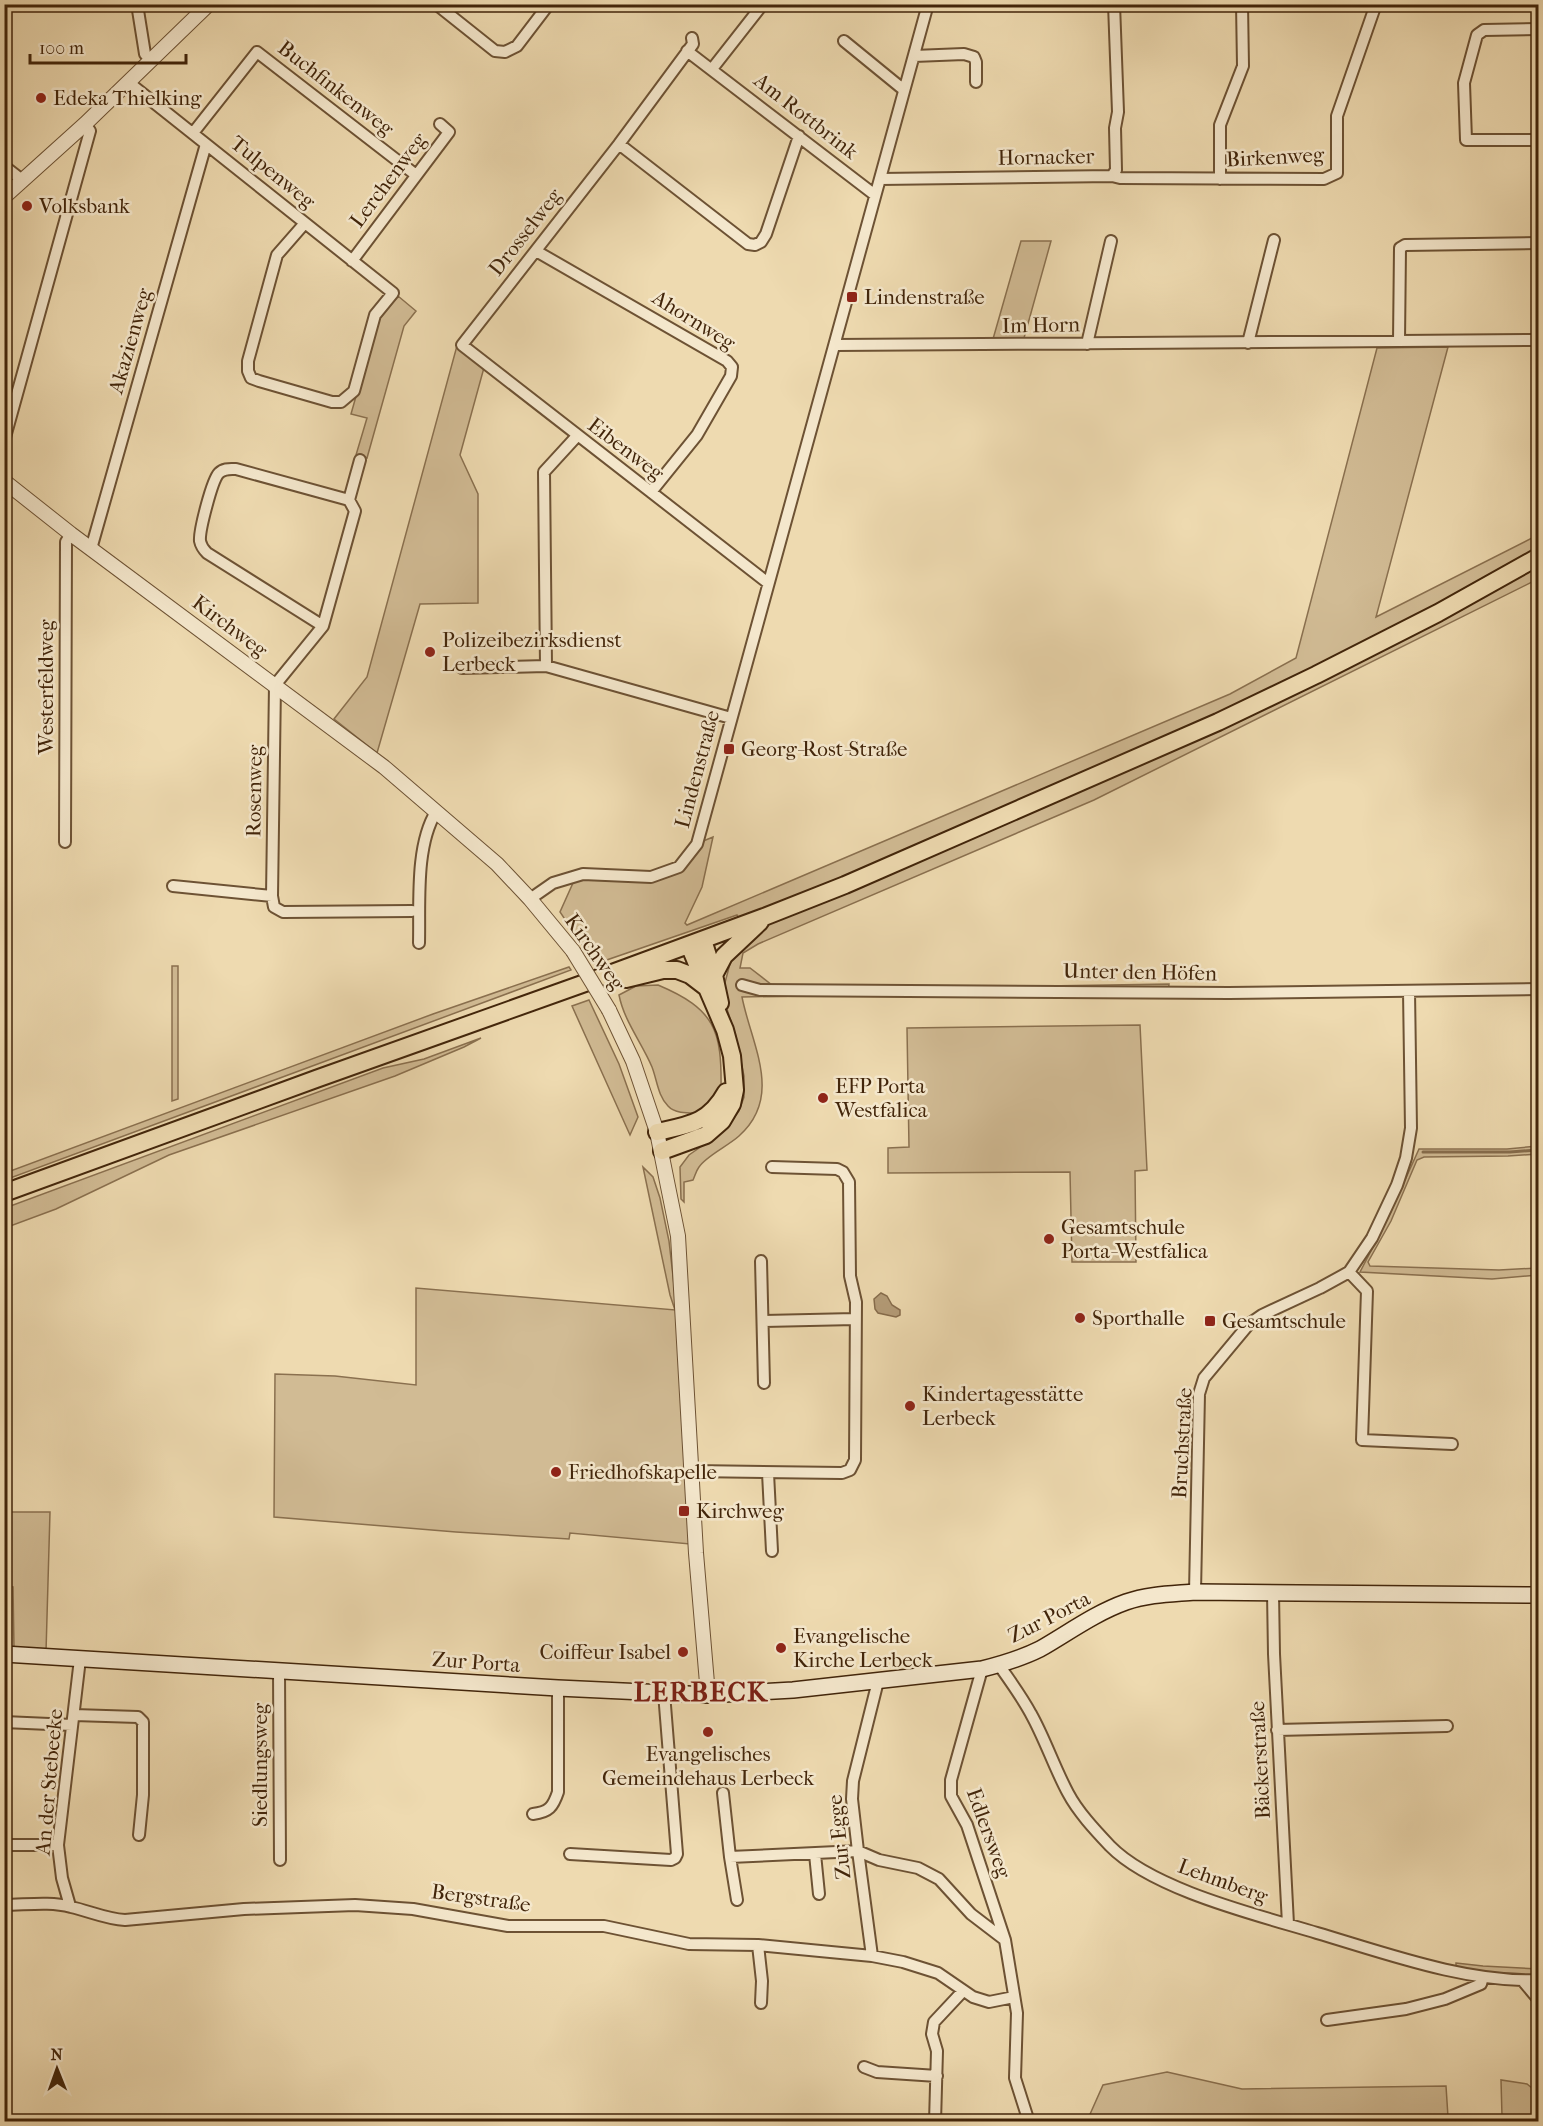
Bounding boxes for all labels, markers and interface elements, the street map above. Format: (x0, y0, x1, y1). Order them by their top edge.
scale bar (30, 27, 186, 65)
street label: Buchfinkenweg (274, 36, 399, 141)
text: 100 m (39, 38, 84, 59)
street label: Am Rottbrink (749, 67, 863, 164)
place label: Edeka Thielking (53, 86, 202, 110)
marker: Edeka Thielking (34, 91, 48, 105)
street label: Lerchenweg (345, 127, 432, 232)
street label: Tulpenweg (226, 131, 321, 214)
street label: Birkenweg (1225, 142, 1325, 172)
street label: Hornacker (997, 144, 1095, 170)
street label: Drosselweg (484, 183, 567, 280)
place label: Volksbank (38, 194, 130, 218)
marker: Volksbank (20, 199, 34, 213)
street label: Akazienweg (103, 285, 157, 397)
street label: Ahornweg (647, 285, 741, 355)
place label: Lindenstraße (864, 285, 985, 309)
marker: Lindenstraße (845, 290, 859, 304)
street label: Im Horn (1002, 312, 1080, 338)
street label: Eibenweg (583, 413, 669, 486)
street label: Kirchweg (188, 590, 273, 662)
street label: Westerfeldweg (34, 619, 58, 755)
place label: Polizeibezirksdienst Lerbeck (442, 628, 622, 676)
marker: Polizeibezirksdienst Lerbeck (423, 645, 437, 659)
street label: Lindenstraße (670, 708, 724, 830)
place label: Georg-Rost-Straße (741, 737, 907, 761)
marker: Georg-Rost-Straße (722, 742, 736, 756)
street label: Rosenweg (241, 744, 267, 837)
street label: Kirchweg (560, 909, 630, 995)
street label: Unter den Höfen (1063, 959, 1217, 985)
place label: EFP Porta Westfalica (834, 1074, 928, 1122)
marker: EFP Porta Westfalica (816, 1091, 830, 1105)
place label: Gesamtschule Porta-Westfalica (1061, 1215, 1208, 1263)
marker: Gesamtschule Porta-Westfalica (1042, 1232, 1056, 1246)
place label: Sporthalle (1092, 1306, 1185, 1330)
place label: Gesamtschule (1222, 1309, 1346, 1333)
marker: Sporthalle (1073, 1311, 1087, 1325)
marker: Gesamtschule (1203, 1314, 1217, 1328)
place label: Kindertagesstätte Lerbeck (922, 1382, 1083, 1430)
street label: Bruchstraße (1167, 1387, 1197, 1499)
marker: Kindertagesstätte Lerbeck (903, 1399, 917, 1413)
place label: Friedhofskapelle (568, 1460, 717, 1484)
marker: Friedhofskapelle (549, 1465, 563, 1479)
place label: Kirchweg (696, 1499, 784, 1523)
marker: Kirchweg (677, 1504, 691, 1518)
street label: Zur Porta (1004, 1586, 1094, 1648)
place label: Evangelische Kirche Lerbeck (793, 1624, 933, 1672)
place label: Coiffeur Isabel (539, 1640, 671, 1664)
marker: Evangelische Kirche Lerbeck (774, 1641, 788, 1655)
marker: Coiffeur Isabel (676, 1645, 690, 1659)
street label: Zur Porta (431, 1647, 521, 1677)
district label: LERBECK (634, 1676, 769, 1708)
street label: Bäckerstraße (1245, 1700, 1275, 1820)
street label: Siedlungsweg (248, 1702, 272, 1827)
street label: An der Stebeeke (31, 1708, 67, 1857)
marker: Evangelisches Gemeindehaus Lerbeck (701, 1725, 715, 1739)
place label: Evangelisches Gemeindehaus Lerbeck (602, 1742, 814, 1790)
street label: Edlersweg (962, 1785, 1017, 1882)
street label: Zur Egge (823, 1793, 855, 1881)
street label: Lehmberg (1175, 1854, 1272, 1909)
street label: Bergstraße (430, 1879, 532, 1917)
north arrow (27, 2039, 87, 2099)
text: N (51, 2045, 64, 2064)

